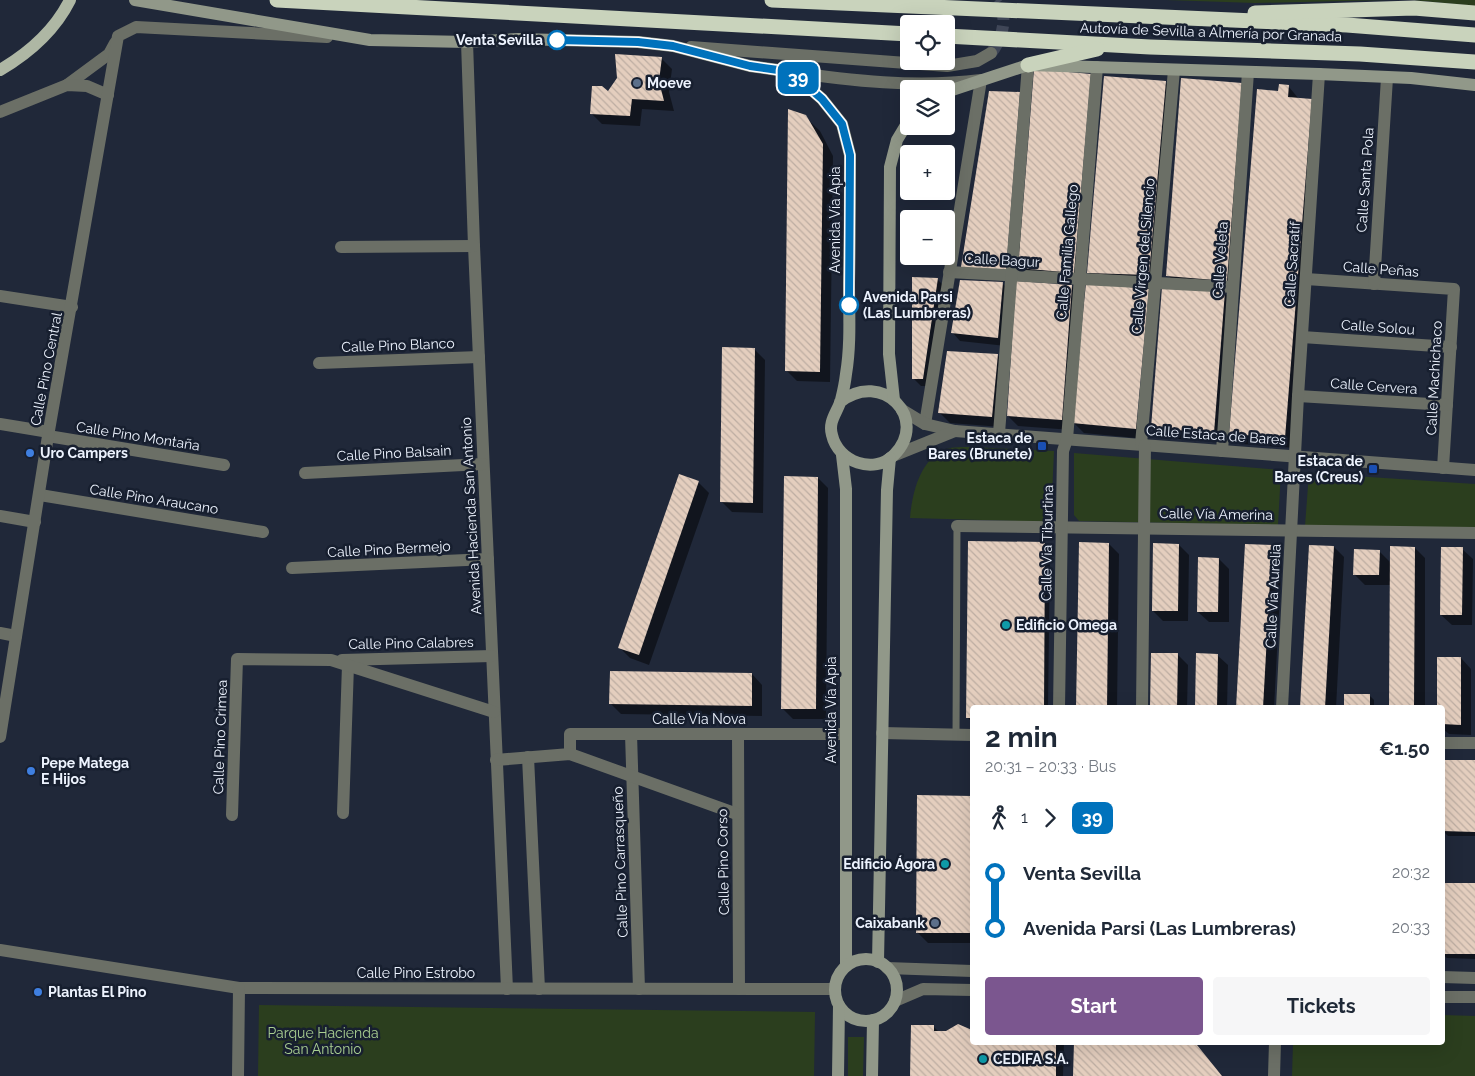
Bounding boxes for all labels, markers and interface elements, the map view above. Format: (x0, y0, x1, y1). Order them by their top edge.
map controls (900, 15, 955, 265)
button: locate (900, 15, 955, 70)
street label: Autovía de Sevilla a Almería por Granada (1080, 19, 1342, 45)
marker: Venta Sevilla (547, 30, 567, 50)
place label: Venta Sevilla (456, 32, 543, 48)
line badge: 39 (776, 62, 820, 94)
text: 39 (788, 67, 808, 88)
place label: Moeve (647, 75, 692, 91)
marker: Moeve (631, 77, 643, 89)
button: layers (900, 80, 955, 135)
street label: Calle Santa Pola (1353, 127, 1377, 233)
button: + (900, 145, 955, 200)
street label: Avenida Vía Apia (827, 166, 843, 274)
street label: Calle Virgen del Silencio (1128, 177, 1158, 335)
street label: Calle Familia Gallego (1053, 184, 1081, 320)
button: − (900, 210, 955, 265)
street label: Calle Sacratif (1281, 220, 1303, 307)
street label: Calle Veleta (1209, 221, 1231, 299)
street label: Calle Bagur (964, 250, 1040, 270)
street label: Calle Peñas (1343, 258, 1420, 280)
place label: Avenida Parsi (Las Lumbreras) (863, 289, 971, 321)
marker: Avenida Parsi (Las Lumbreras) (839, 295, 859, 315)
street label: Calle Pino Central (27, 311, 65, 427)
street label: Calle Solou (1341, 316, 1415, 338)
street label: Calle Machichaco (1423, 320, 1445, 436)
street label: Calle Pino Blanco (341, 335, 455, 355)
street label: Calle Cervera (1330, 375, 1418, 397)
street label: Avenida Hacienda San Antonio (458, 417, 484, 615)
street label: Calle Pino Montaña (75, 418, 201, 454)
street label: Calle Estaca de Bares (1145, 422, 1287, 448)
place label: Estaca de Bares (Brunete) (928, 430, 1033, 462)
marker: Estaca de Bares (Brunete) (1036, 440, 1048, 452)
street label: Calle Pino Balsain (336, 442, 452, 464)
place label: Uro Campers (40, 445, 128, 461)
marker: Uro Campers (24, 447, 36, 459)
place label: Estaca de Bares (Creus) (1274, 453, 1364, 485)
marker: Estaca de Bares (Creus) (1367, 463, 1379, 475)
street label: Calle Pino Araucano (88, 481, 220, 517)
street label: Calle Via Tiburtina (1038, 485, 1056, 601)
street label: Calle Vía Amerina (1159, 505, 1273, 523)
street label: Calle Pino Bermejo (327, 538, 451, 560)
street label: Calle Via Aurelia (1262, 543, 1284, 649)
place label: Edificio Omega (1016, 617, 1117, 633)
marker: Edificio Omega (1000, 619, 1012, 631)
street label: Calle Pino Calabres (348, 634, 474, 652)
street label: Avenida Vía Apia (823, 656, 839, 764)
street label: Calle Pino Crimea (210, 679, 230, 795)
street label: Calle Via Nova (652, 711, 746, 727)
text: 2 min (985, 721, 1058, 754)
text: €1.50 (1379, 737, 1430, 759)
place label: Pepe Matega E Hijos (41, 755, 129, 787)
text: 20:31 – 20:33 · Bus (985, 757, 1116, 776)
marker: Pepe Matega E Hijos (25, 765, 37, 777)
street label: Calle Pino Carrasqueño (609, 786, 631, 938)
icon: walk (985, 804, 1013, 832)
icon: forward (1036, 804, 1064, 832)
text: 39 (1082, 807, 1103, 828)
text: 1 (1021, 808, 1028, 827)
street label: Calle Pino Corso (714, 809, 732, 915)
place label: Edificio Ágora (843, 855, 935, 872)
marker: Edificio Ágora (939, 858, 951, 870)
text: Venta Sevilla (1023, 862, 1141, 884)
text: 20:32 (1392, 863, 1430, 882)
place label: Caixabank (855, 915, 925, 931)
marker: Caixabank (929, 917, 941, 929)
text: Avenida Parsi (Las Lumbreras) (1023, 917, 1296, 939)
text: 20:33 (1392, 918, 1430, 937)
street label: Calle Pino Estrobo (357, 965, 475, 981)
button: Start (985, 977, 1203, 1035)
button: Tickets (1213, 977, 1430, 1035)
place label: Plantas El Pino (48, 984, 147, 1000)
marker: Plantas El Pino (32, 986, 44, 998)
park label: Parque Hacienda San Antonio (267, 1025, 379, 1057)
place label: CEDIFA S.A. (993, 1051, 1069, 1067)
marker: CEDIFA S.A. (977, 1053, 989, 1065)

